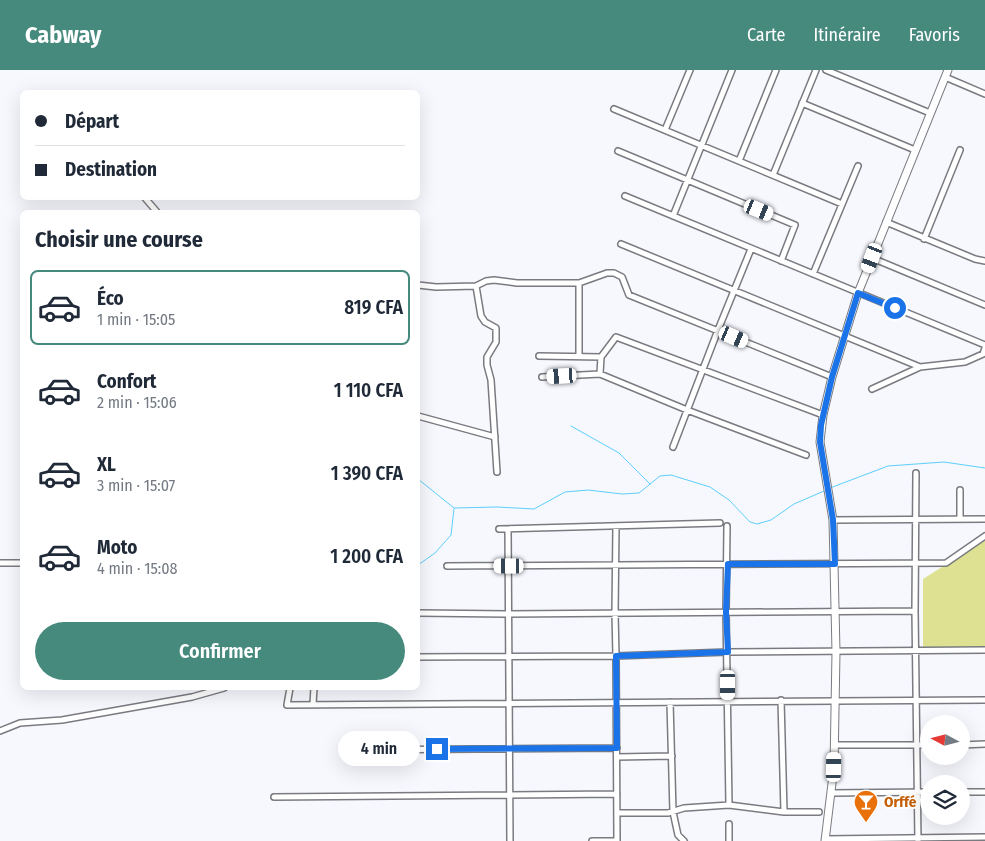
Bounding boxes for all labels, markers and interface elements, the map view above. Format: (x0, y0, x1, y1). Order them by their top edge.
text: Cabway (25, 21, 101, 49)
text: Carte (747, 24, 785, 46)
text: Itinéraire (813, 24, 881, 46)
text: Favoris (909, 24, 960, 46)
text: Départ (65, 110, 119, 133)
text: Destination (65, 158, 157, 181)
car (742, 197, 775, 223)
text: Choisir une course (35, 226, 203, 253)
car (859, 241, 884, 275)
icon: car (37, 285, 82, 330)
text: Éco (97, 287, 124, 310)
text: 819 CFA (344, 296, 403, 319)
route start (884, 297, 906, 319)
text: 1 min · 15:05 (97, 310, 175, 329)
car (717, 324, 750, 350)
icon: car (37, 368, 82, 413)
car (546, 368, 577, 384)
text: Confort (97, 370, 157, 393)
text: 1 110 CFA (334, 379, 403, 402)
text: 2 min · 15:06 (97, 393, 177, 412)
icon: car (37, 451, 82, 496)
text: XL (97, 453, 116, 476)
text: 1 390 CFA (331, 462, 403, 485)
text: 3 min · 15:07 (97, 476, 175, 495)
icon: car (37, 534, 82, 579)
text: Moto (97, 536, 137, 559)
text: 1 200 CFA (330, 545, 403, 568)
text: 4 min · 15:08 (97, 559, 178, 578)
car (494, 559, 524, 574)
button: Confirmer (35, 622, 405, 680)
car (720, 670, 735, 700)
north arrow (920, 715, 970, 765)
map controls (920, 715, 970, 825)
callout: 4 min (337, 732, 420, 766)
route end (426, 738, 448, 760)
text: 4 min (361, 739, 397, 758)
car (826, 752, 841, 782)
button: layers (920, 775, 970, 825)
bar icon: Orffé (853, 789, 879, 823)
place label: Orffé (884, 793, 917, 811)

